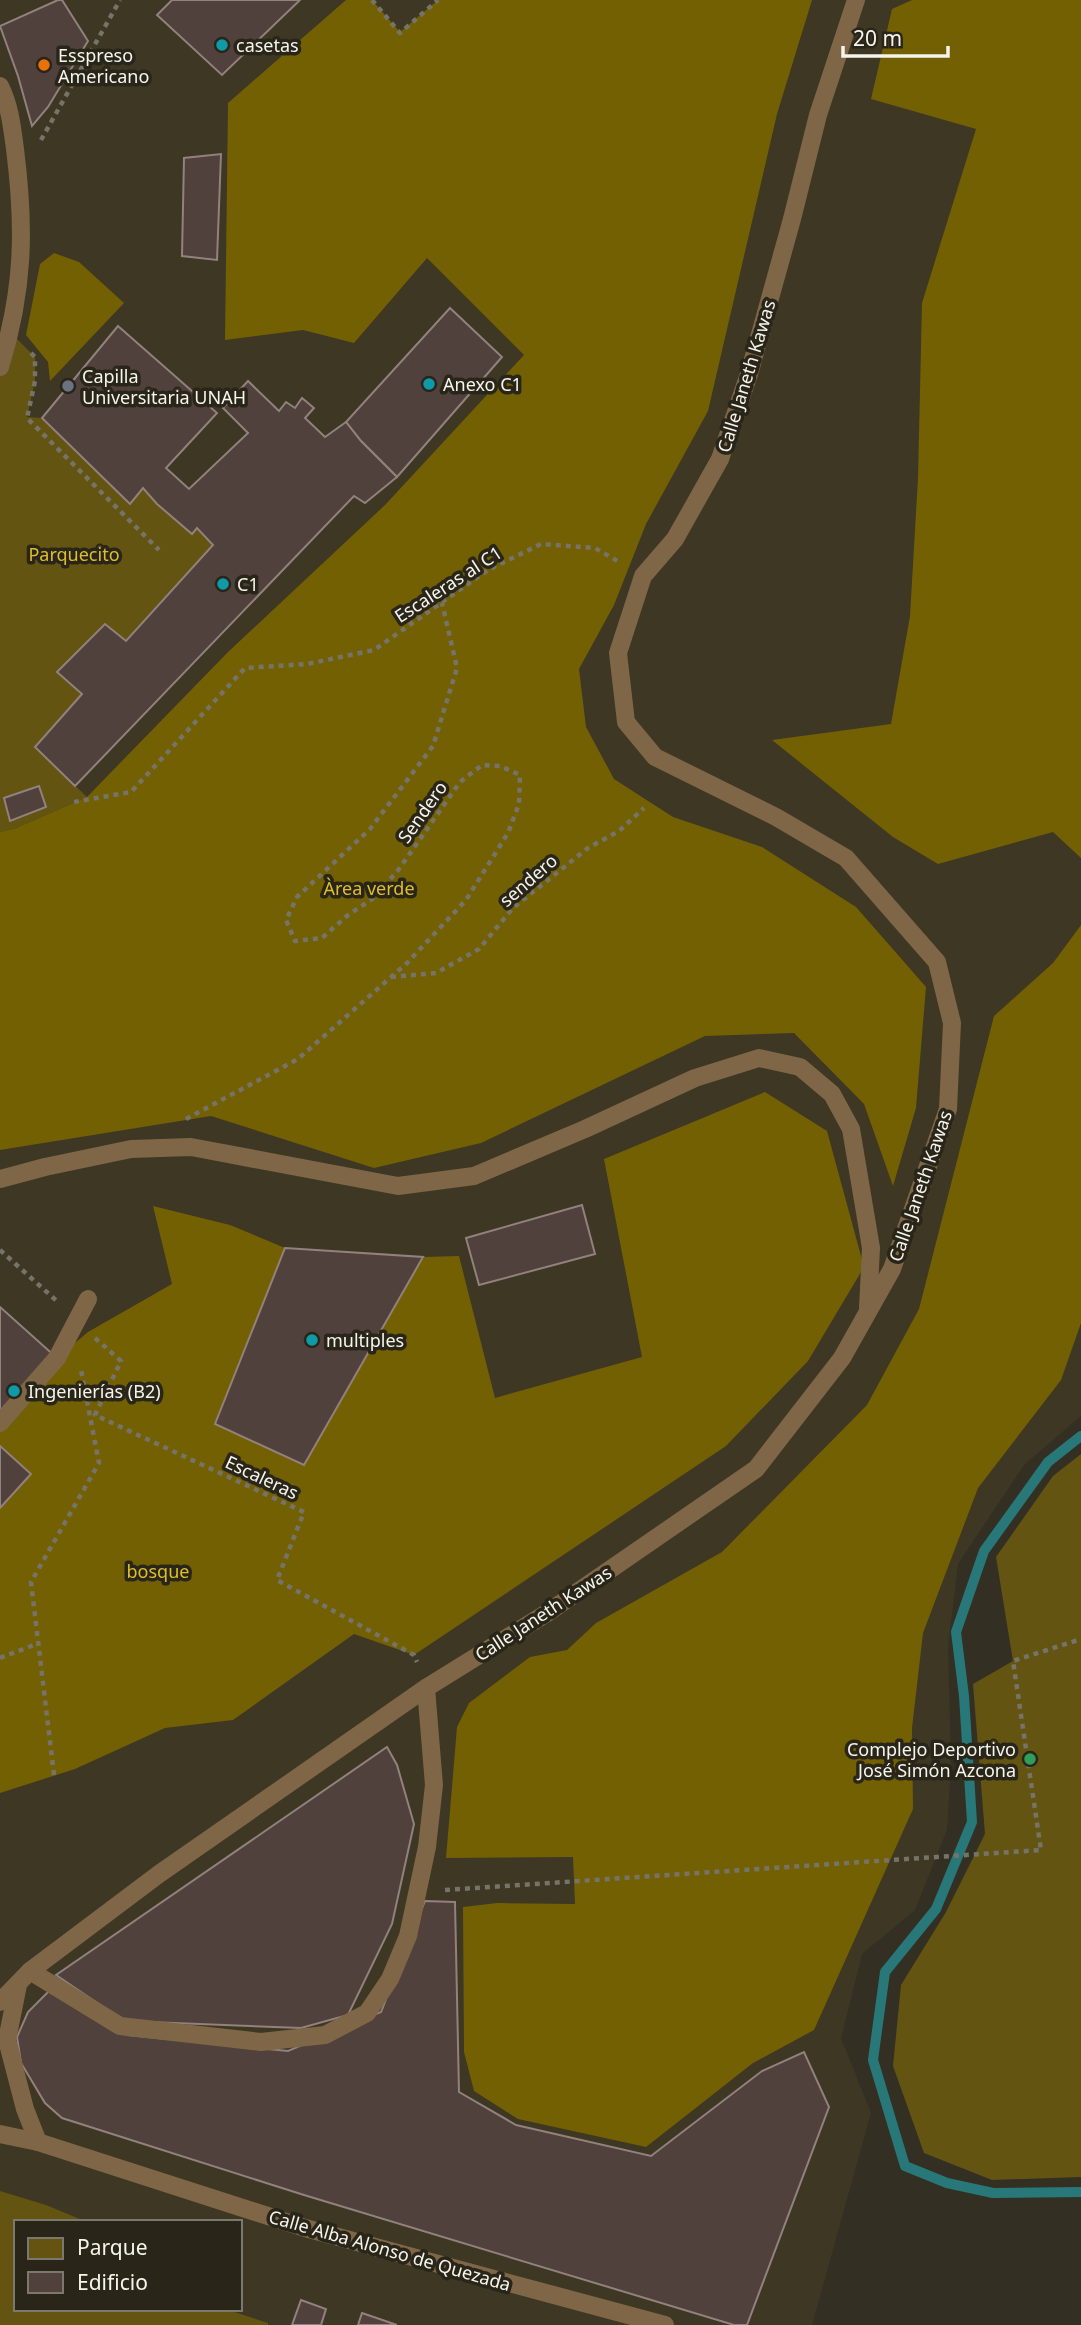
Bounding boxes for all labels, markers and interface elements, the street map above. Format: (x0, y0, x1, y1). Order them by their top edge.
scale bar (843, 14, 948, 58)
text: 20 m (853, 24, 902, 52)
place label: casetas (236, 33, 299, 57)
marker: casetas (214, 37, 230, 53)
place label: Esspreso Americano (58, 43, 149, 88)
marker: Esspreso Americano (36, 57, 52, 73)
street label: Calle Janeth Kawas (711, 297, 781, 455)
place label: Capilla Universitaria UNAH (82, 364, 246, 409)
place label: Anexo C1 (443, 372, 522, 396)
marker: Anexo C1 (421, 376, 437, 392)
marker: Capilla Universitaria UNAH (60, 378, 76, 394)
street label: Escaleras al C1 (390, 540, 506, 628)
park label: Parquecito (28, 542, 120, 566)
place label: C1 (237, 572, 259, 596)
marker: C1 (215, 576, 231, 592)
street label: Sendero (392, 776, 452, 848)
street label: sendero (494, 848, 562, 912)
park label: Àrea verde (323, 876, 415, 900)
street label: Calle Janeth Kawas (883, 1107, 957, 1265)
place label: multiples (326, 1328, 404, 1352)
marker: multiples (304, 1332, 320, 1348)
place label: Ingenierías (B2) (28, 1379, 161, 1403)
marker: Ingenierías (B2) (6, 1383, 22, 1399)
street label: Escaleras (222, 1450, 302, 1504)
park label: bosque (127, 1559, 189, 1583)
street label: Calle Janeth Kawas (470, 1560, 616, 1666)
place label: Complejo Deportivo José Simón Azcona (847, 1737, 1016, 1782)
marker: Complejo Deportivo José Simón Azcona (1022, 1751, 1038, 1767)
street label: Calle Alba Alonso de Quezada (266, 2204, 514, 2296)
legend (14, 2220, 242, 2311)
text: Parque (77, 2233, 147, 2261)
text: Edificio (77, 2268, 148, 2296)

